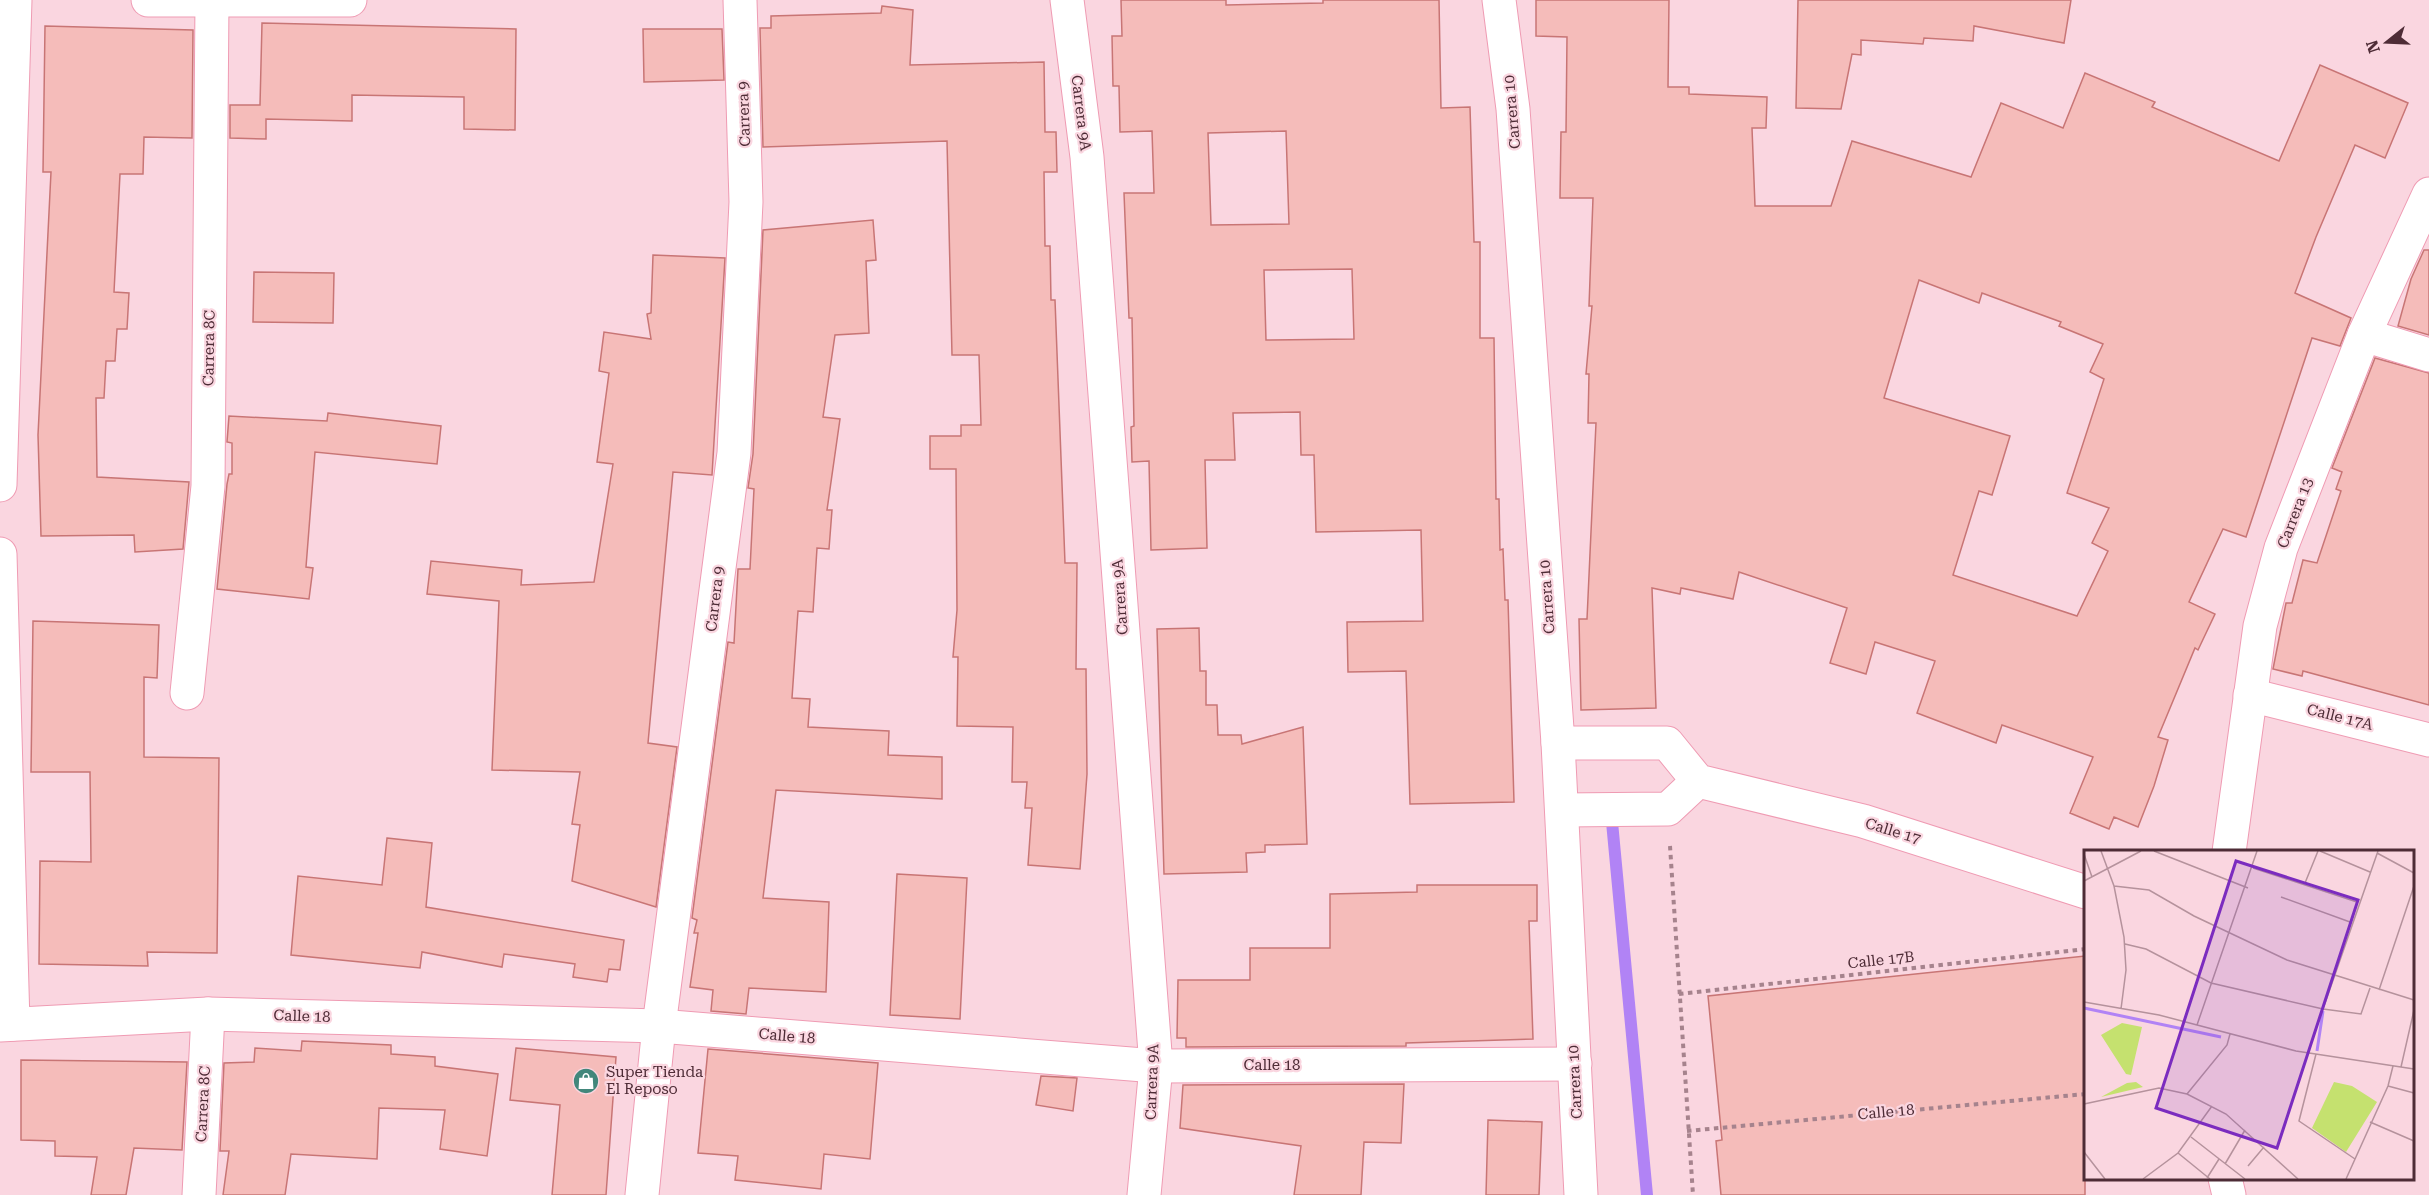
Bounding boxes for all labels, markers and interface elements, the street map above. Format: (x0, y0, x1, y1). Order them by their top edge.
north arrow (2357, 12, 2417, 72)
text: N (2362, 38, 2384, 55)
street label: Carrera 9A (1067, 74, 1095, 152)
street label: Carrera 10 (1500, 74, 1524, 150)
street label: Carrera 9 (734, 81, 754, 147)
street label: Carrera 8C (199, 309, 219, 386)
street label: Carrera 13 (2273, 475, 2317, 551)
street label: Carrera 9A (1108, 558, 1132, 636)
street label: Carrera 10 (1535, 559, 1559, 635)
street label: Carrera 9 (702, 565, 728, 633)
street label: Calle 17A (2305, 700, 2375, 734)
street label: Calle 17 (1863, 814, 1923, 848)
inset map (2084, 850, 2414, 1180)
street label: Calle 17B (1847, 948, 1915, 972)
street label: Calle 18 (273, 1006, 331, 1026)
street label: Calle 18 (758, 1025, 816, 1047)
street label: Carrera 9A (1142, 1043, 1162, 1120)
street label: Carrera 10 (1564, 1045, 1586, 1119)
street label: Calle 18 (1244, 1056, 1301, 1074)
place label: Super Tienda El Reposo (606, 1063, 703, 1098)
street label: Carrera 8C (192, 1065, 214, 1143)
shop icon: Super Tienda El Reposo (571, 1066, 601, 1096)
street label: Calle 18 (1857, 1101, 1915, 1123)

